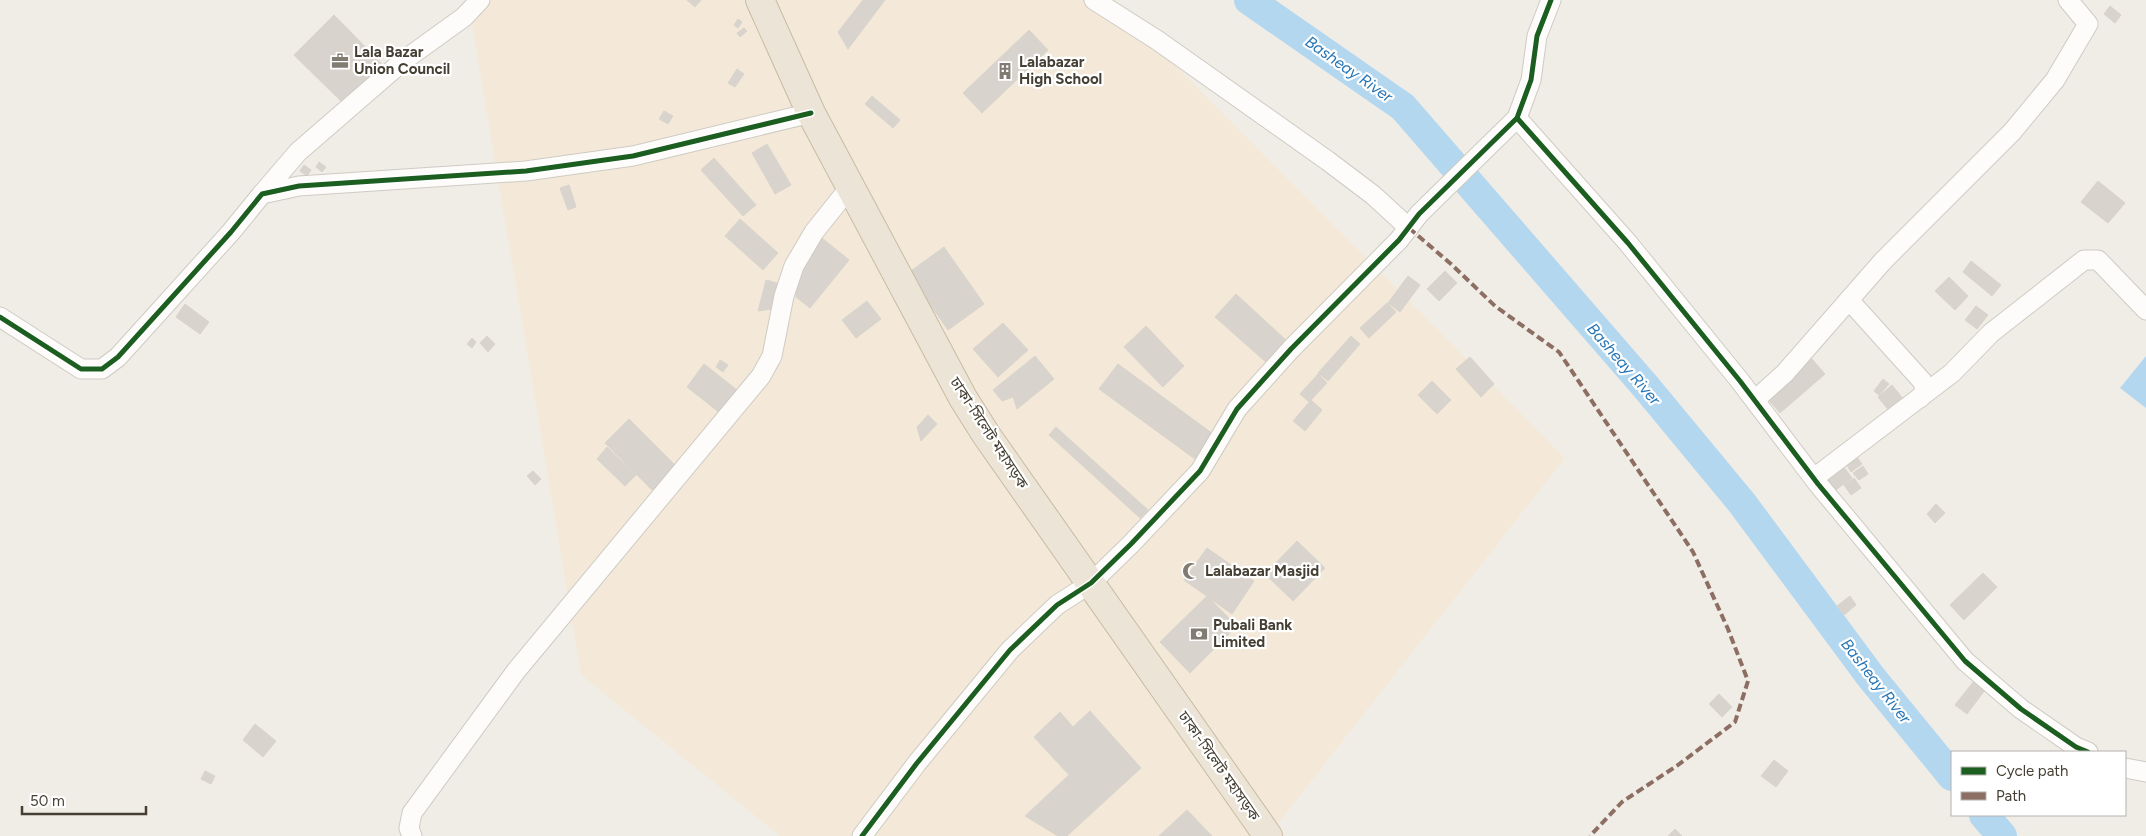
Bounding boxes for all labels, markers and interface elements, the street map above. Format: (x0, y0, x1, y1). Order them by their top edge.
water label: Basheay River (1302, 32, 1397, 106)
place label: Lala Bazar Union Council (354, 43, 450, 78)
office icon: Lala Bazar Union Council (330, 51, 350, 71)
place label: Lalabazar High School (1019, 53, 1102, 88)
building icon: Lalabazar High School (995, 61, 1015, 81)
water label: Basheay River (1583, 319, 1665, 409)
street label: ঢাকা-সিলেট মহাসড়ক (946, 373, 1032, 493)
mosque icon: Lalabazar Masjid (1181, 561, 1201, 581)
place label: Lalabazar Masjid (1205, 562, 1319, 580)
place label: Pubali Bank Limited (1213, 616, 1292, 651)
bank icon: Pubali Bank Limited (1189, 624, 1209, 644)
water label: Basheay River (1837, 635, 1915, 728)
street label: ঢাকা-সিলেট মহাসড়ক (1174, 707, 1264, 825)
legend (1951, 751, 2126, 816)
text: Cycle path (1996, 762, 2068, 780)
scale bar (22, 784, 146, 816)
text: Path (1996, 787, 2026, 805)
text: 50 m (30, 792, 65, 810)

